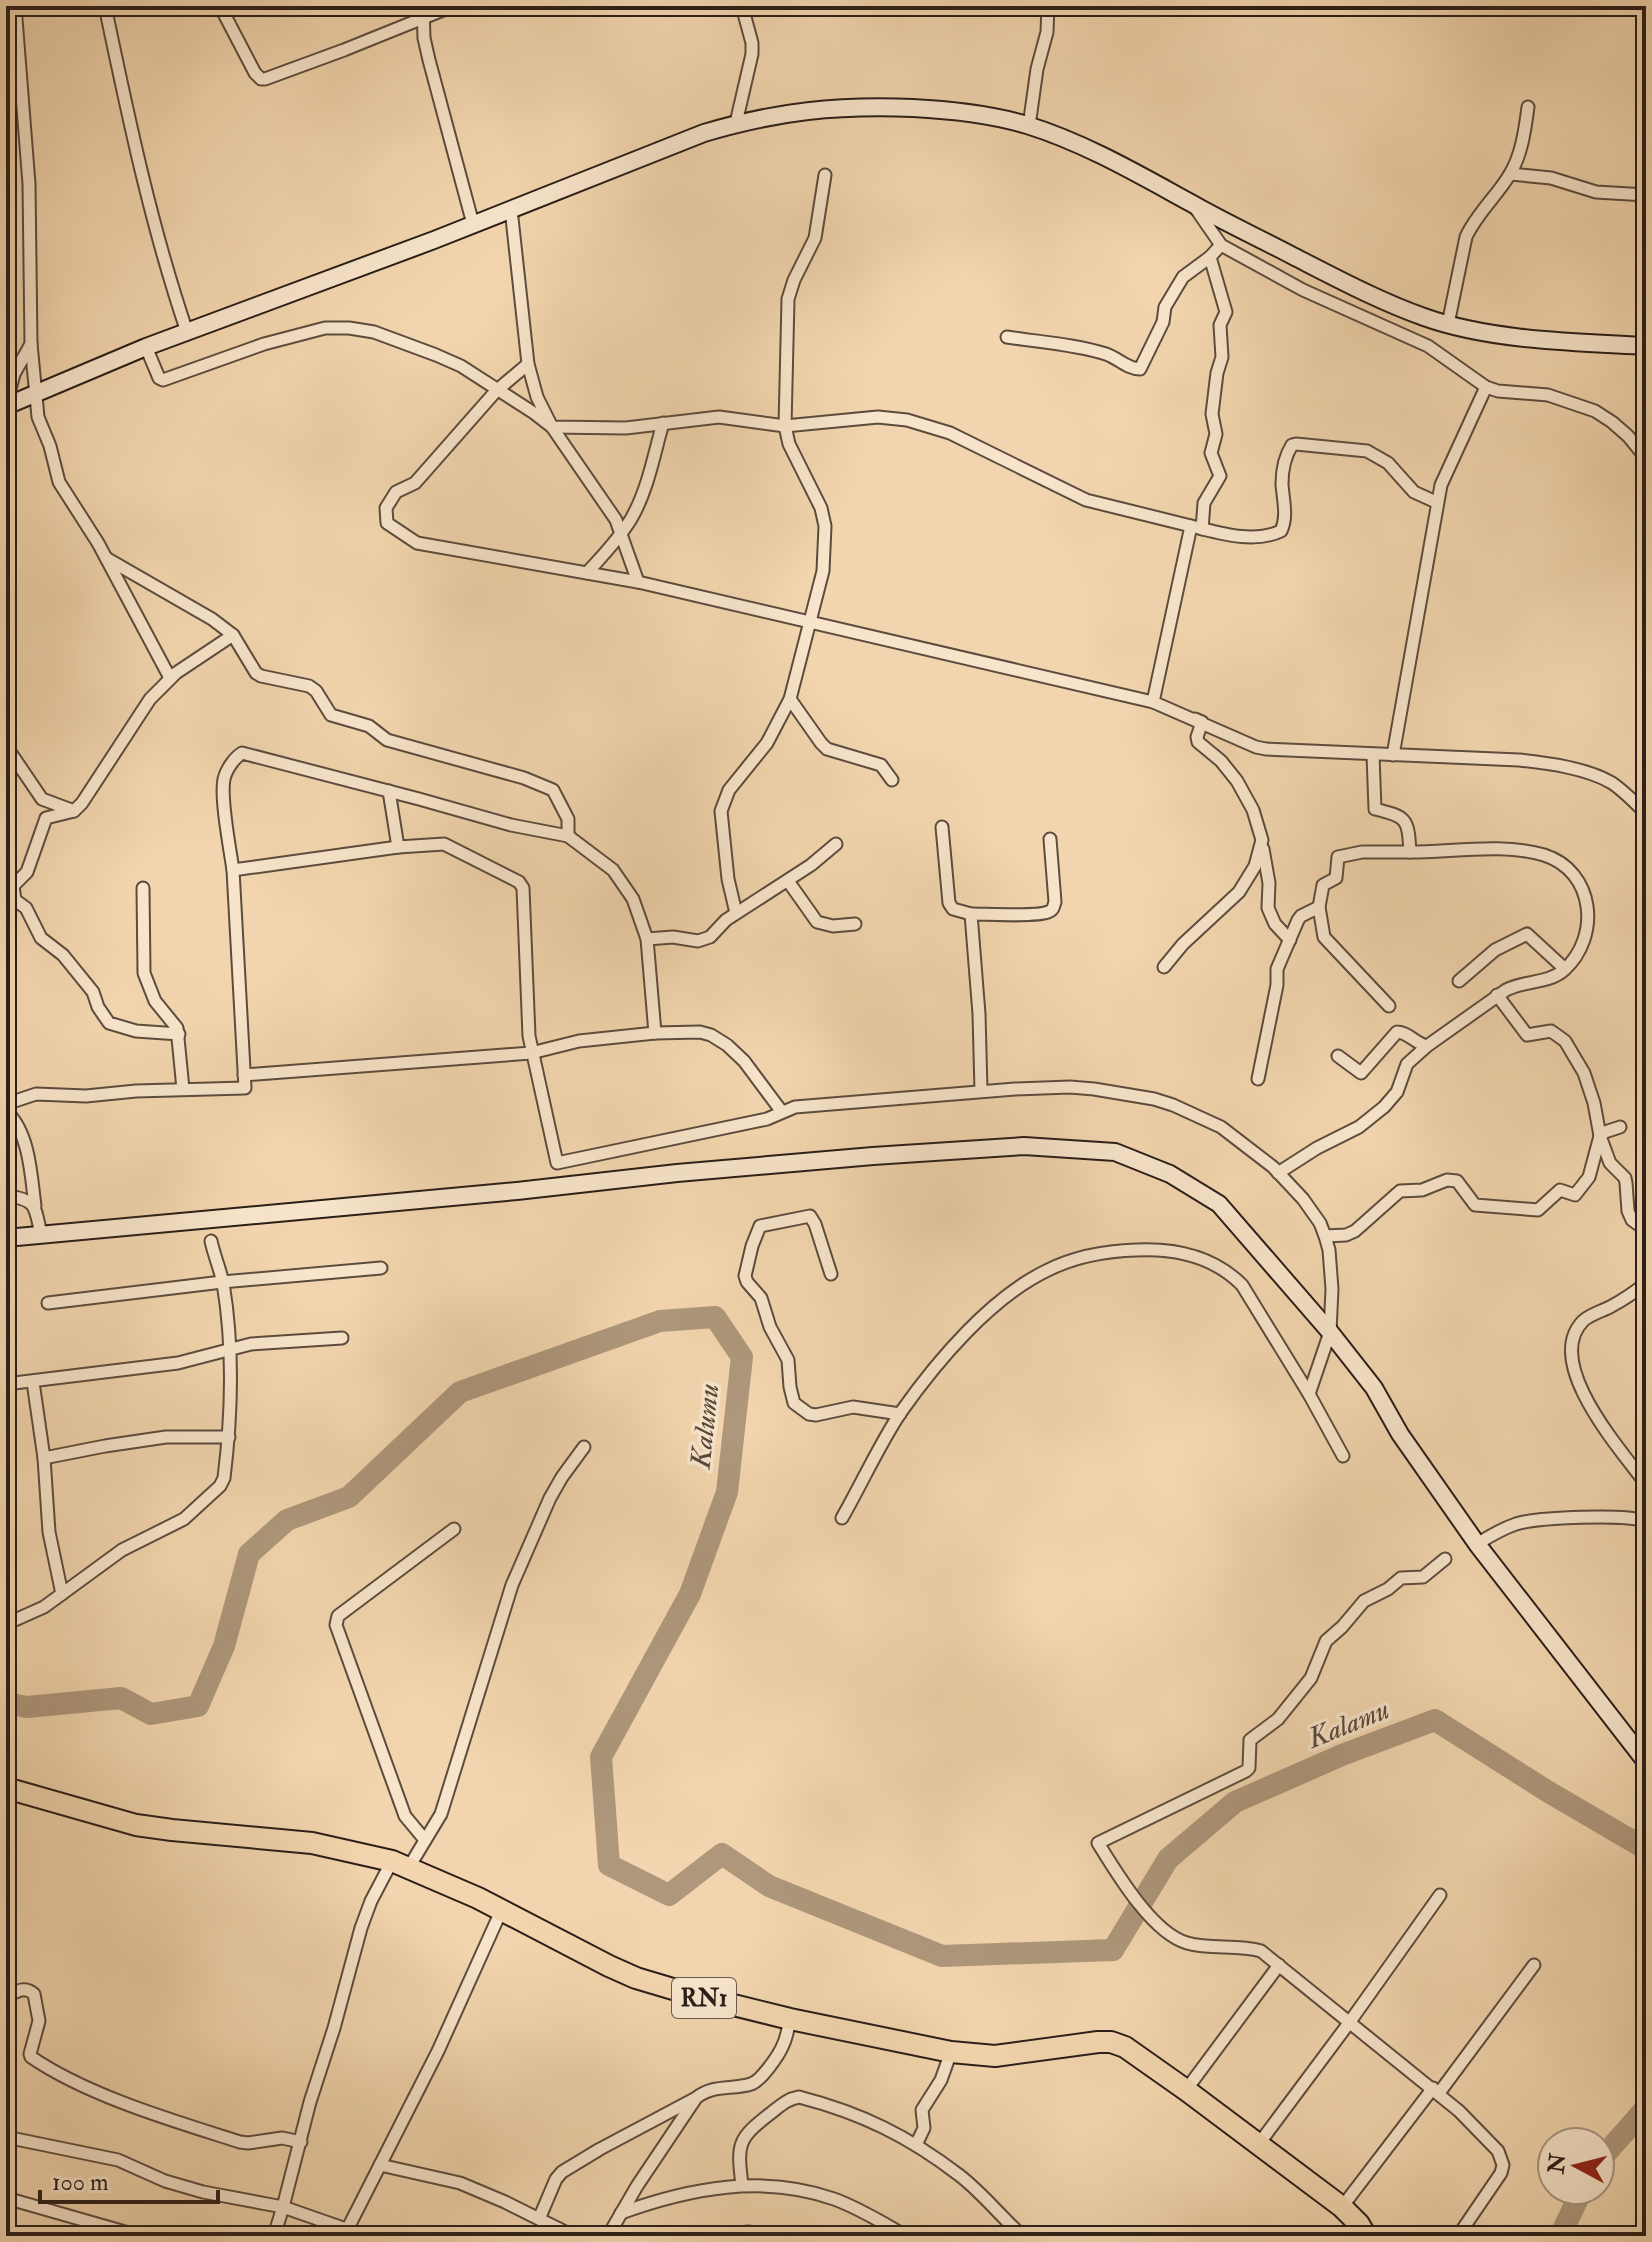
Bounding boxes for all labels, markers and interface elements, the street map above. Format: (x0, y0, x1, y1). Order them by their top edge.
water label: Kalumu (683, 1382, 727, 1472)
water label: Kalamu (1301, 1692, 1394, 1757)
road number: RN1 (672, 1978, 736, 2018)
north arrow (1536, 2126, 1616, 2206)
text: N (1542, 2152, 1572, 2176)
scale bar (40, 2154, 218, 2204)
text: 100 m (52, 2167, 109, 2198)

